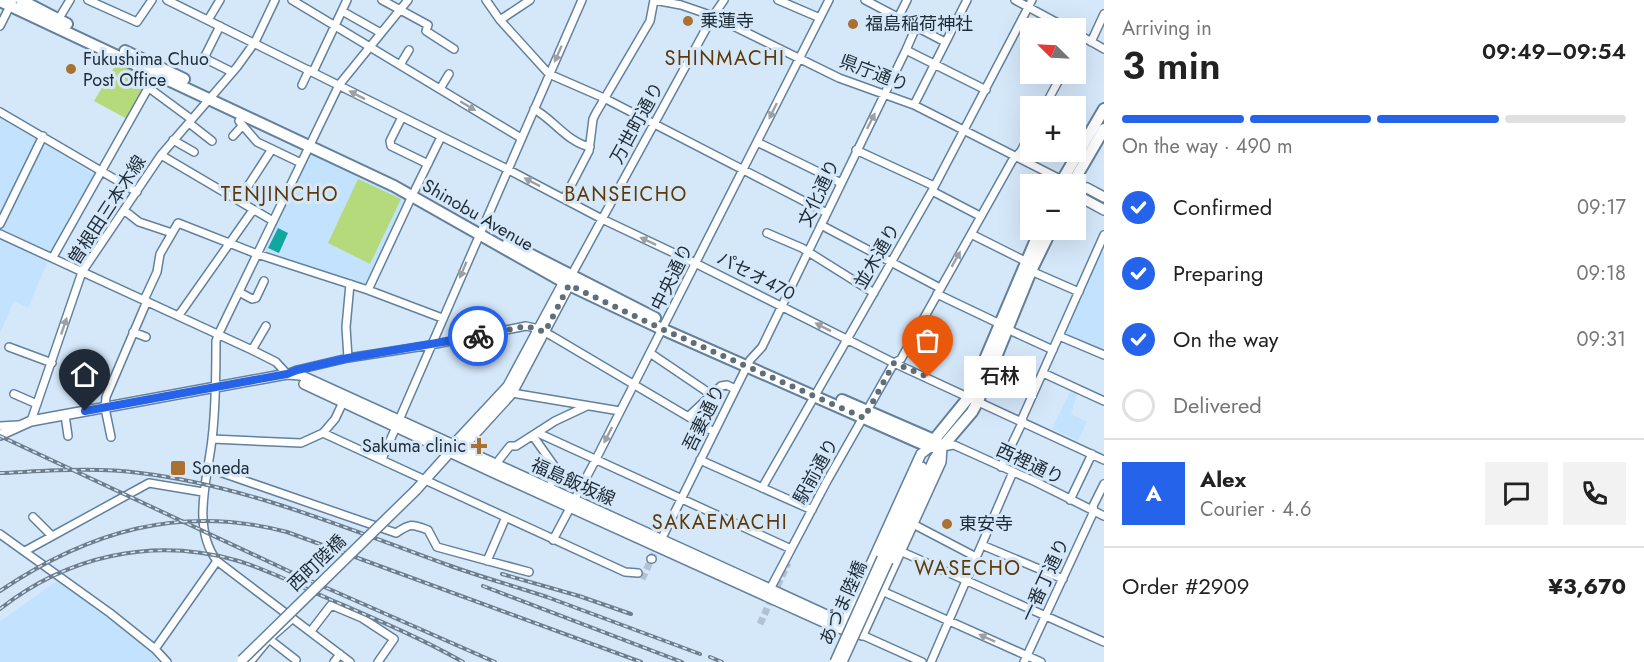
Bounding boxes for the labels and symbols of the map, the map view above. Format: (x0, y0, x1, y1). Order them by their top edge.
place label: 乗蓮寺 (700, 8, 754, 34)
place label: 福島稲荷神社 (865, 11, 973, 37)
marker: 乗蓮寺 (681, 14, 695, 28)
marker: 福島稲荷神社 (846, 17, 860, 31)
north arrow (1020, 18, 1086, 84)
district label: SHINMACHI (665, 44, 785, 73)
one-way arrow (554, 45, 563, 62)
place label: Fukushima Chuo Post Office (83, 46, 209, 93)
street label: 県庁通り (836, 48, 912, 98)
marker: Fukushima Chuo Post Office (64, 62, 78, 76)
street label: 万世町通り (604, 77, 670, 169)
one-way arrow (349, 90, 366, 99)
one-way arrow (460, 101, 476, 112)
one-way arrow (768, 102, 778, 120)
one-way arrow (866, 112, 876, 129)
street label: 曽根田三本木線 (62, 150, 152, 270)
street label: 文化通り (792, 155, 846, 231)
street label: Shinobu Avenue (418, 173, 538, 257)
one-way arrow (523, 177, 540, 187)
district label: TENJINCHO (221, 180, 339, 209)
district label: BANSEICHO (564, 180, 688, 209)
street label: 並木通り (848, 218, 906, 294)
one-way arrow (639, 236, 657, 246)
street label: 中央通り (645, 239, 699, 315)
street label: パセオ470 (712, 245, 800, 307)
one-way arrow (951, 251, 961, 268)
one-way arrow (458, 262, 468, 280)
courier (448, 306, 508, 366)
pin (902, 315, 953, 377)
one-way arrow (60, 317, 70, 335)
one-way arrow (815, 322, 832, 332)
pin (59, 349, 110, 411)
callout: 石林 (964, 356, 1036, 398)
street label: 吾妻通り (677, 380, 731, 456)
one-way arrow (604, 426, 613, 443)
place label: Sakuma clinic (362, 433, 466, 459)
street label: 駅前通り (787, 433, 845, 509)
marker: Sakuma clinic (470, 437, 488, 455)
street label: 西裡通り (992, 437, 1068, 491)
street label: 福島飯坂線 (527, 452, 619, 512)
place label: Soneda (192, 455, 249, 481)
marker: Soneda (169, 459, 187, 477)
district label: SAKAEMACHI (652, 508, 788, 537)
place label: 東安寺 (959, 511, 1013, 537)
marker: 東安寺 (940, 517, 954, 531)
street label: 西町陸橋 (282, 529, 352, 597)
street label: 一番丁通り (1014, 534, 1076, 626)
district label: WASECHO (914, 554, 1022, 583)
street label: あづま陸橋 (813, 557, 873, 649)
one-way arrow (978, 633, 996, 643)

